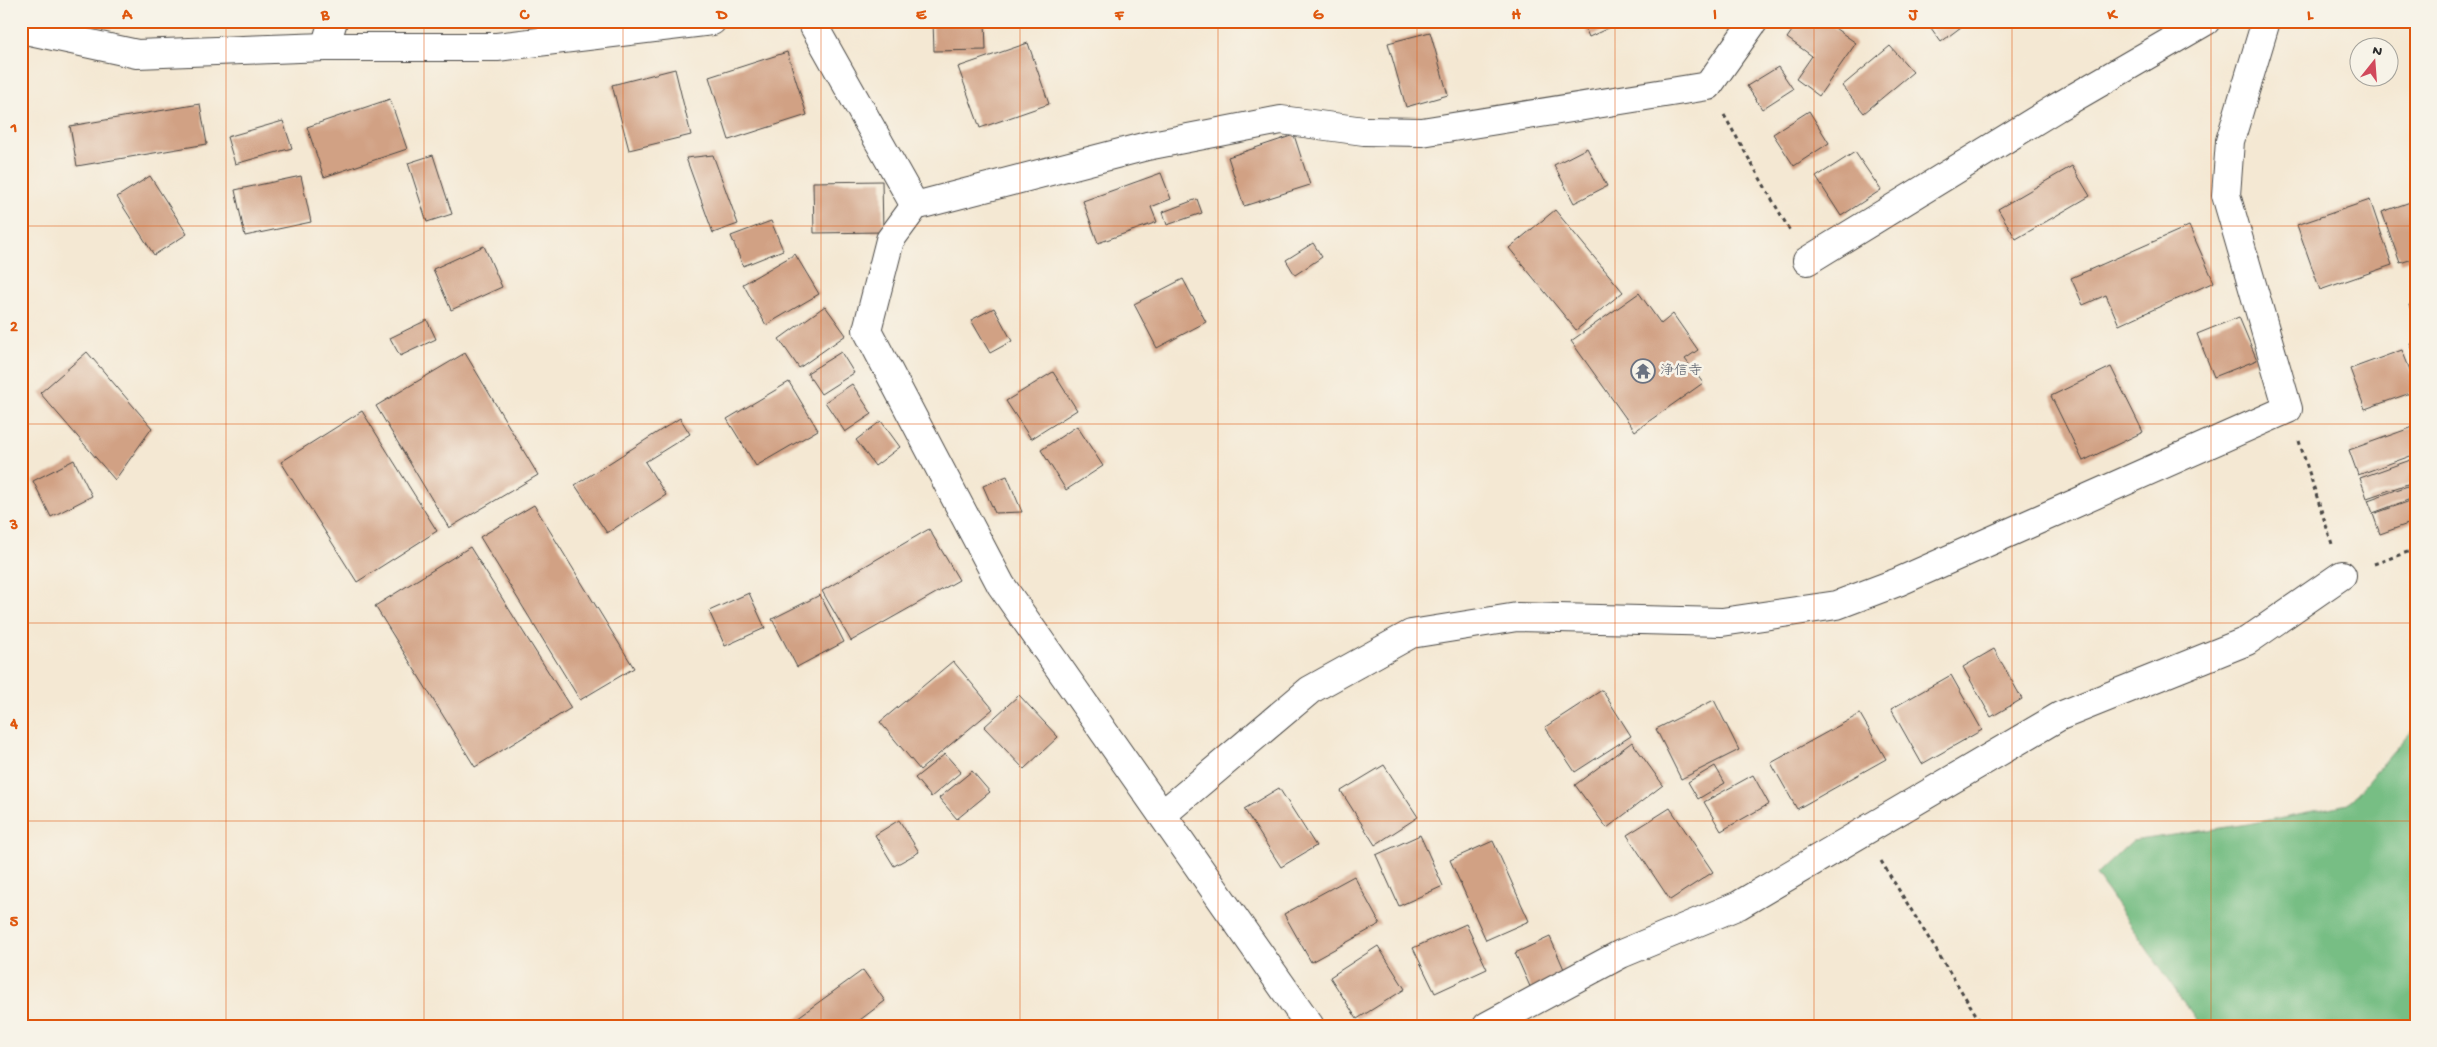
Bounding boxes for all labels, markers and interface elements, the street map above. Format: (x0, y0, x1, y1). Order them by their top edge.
text: A (121, 7, 133, 26)
text: B (320, 7, 330, 26)
text: C (519, 7, 530, 26)
text: D (715, 7, 728, 26)
text: E (916, 7, 927, 26)
text: F (1114, 7, 1125, 26)
text: G (1313, 7, 1324, 26)
text: H (1511, 7, 1521, 26)
text: I (1713, 7, 1717, 26)
text: J (1908, 7, 1919, 26)
text: K (2107, 7, 2119, 26)
text: L (2307, 7, 2314, 26)
north arrow (2350, 38, 2400, 88)
text: N (2370, 42, 2384, 61)
text: 1 (10, 120, 17, 139)
text: 2 (10, 319, 18, 338)
temple icon: 浄信寺 (1630, 358, 1656, 384)
place label: 浄信寺 (1660, 363, 1702, 380)
text: 3 (9, 517, 18, 536)
text: 4 (9, 716, 18, 735)
text: 5 (10, 914, 19, 933)

